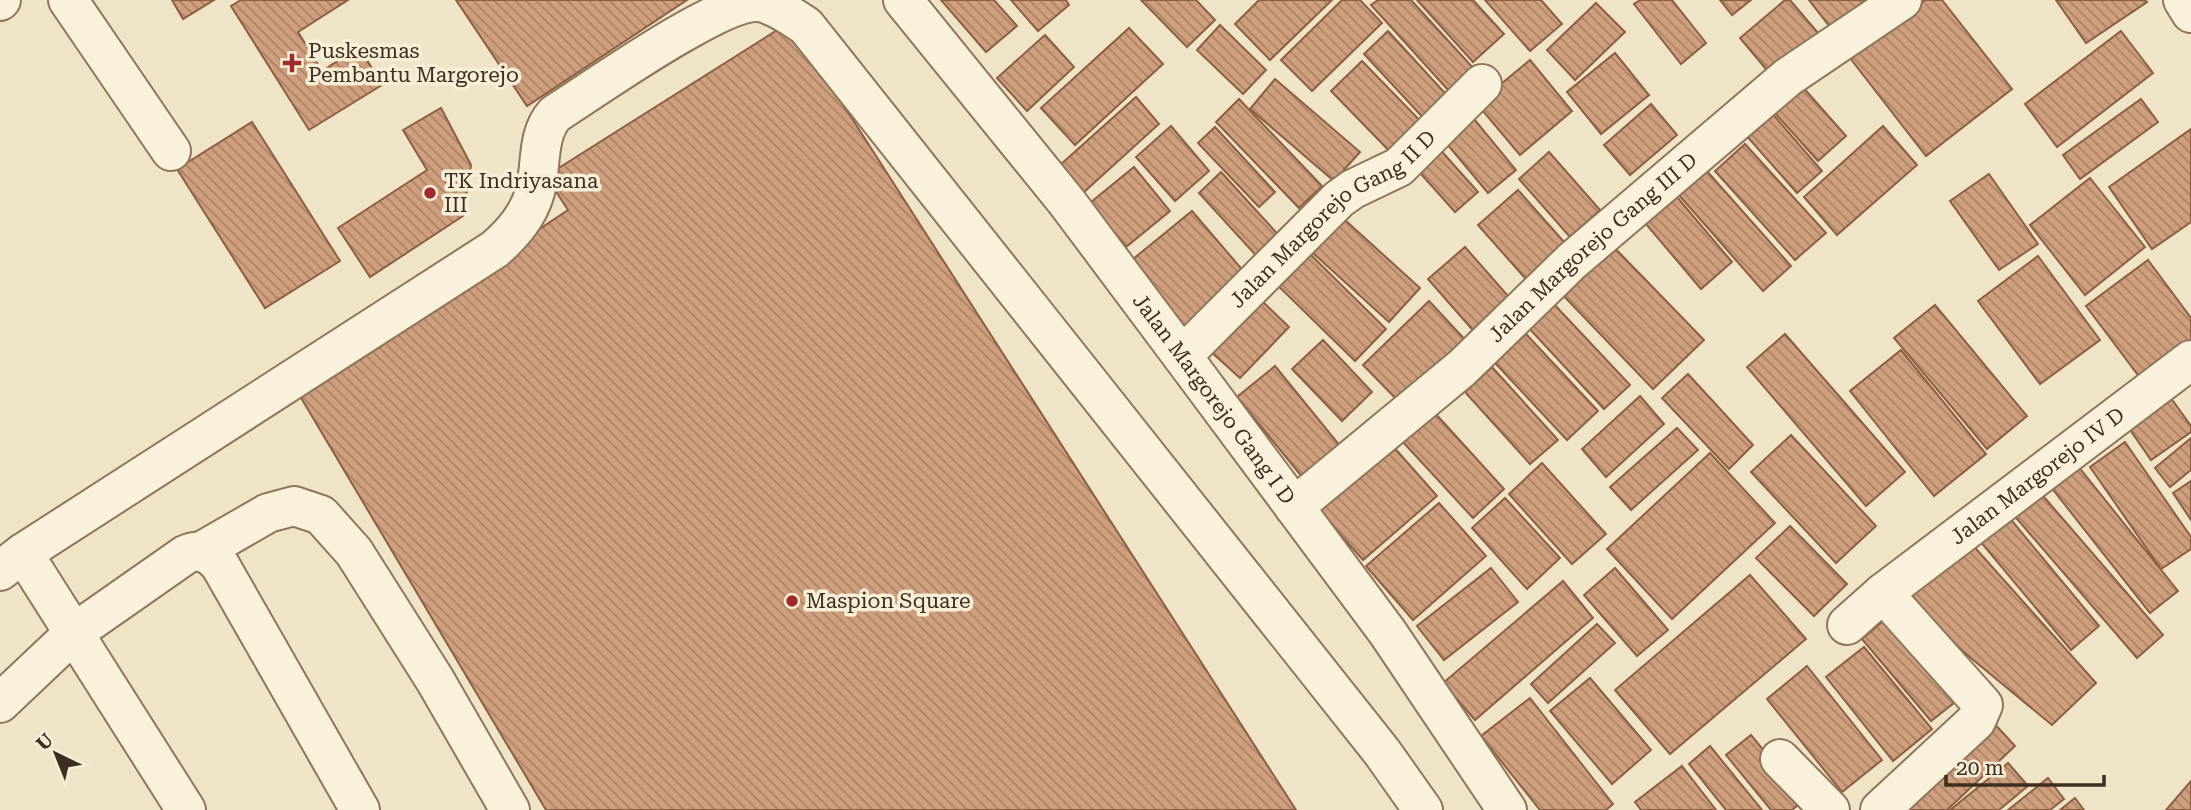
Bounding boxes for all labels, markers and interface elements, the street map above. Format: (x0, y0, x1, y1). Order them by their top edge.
place label: Puskesmas Pembantu Margorejo (308, 39, 519, 87)
marker: Puskesmas Pembantu Margorejo (282, 53, 302, 73)
street label: Jalan Margorejo Gang II D (1225, 125, 1441, 313)
street label: Jalan Margorejo Gang III D (1484, 148, 1702, 347)
place label: TK Indriyasana III (444, 169, 599, 217)
marker: TK Indriyasana III (422, 185, 438, 201)
street label: Jalan Margorejo Gang I D (1128, 289, 1300, 509)
street label: Jalan Margorejo IV D (1946, 403, 2129, 550)
place label: Maspion Square (806, 589, 970, 613)
marker: Maspion Square (784, 593, 800, 609)
north arrow (21, 719, 91, 789)
text: U (32, 728, 58, 755)
scale bar (1946, 744, 2104, 788)
text: 20 m (1956, 756, 2004, 780)

